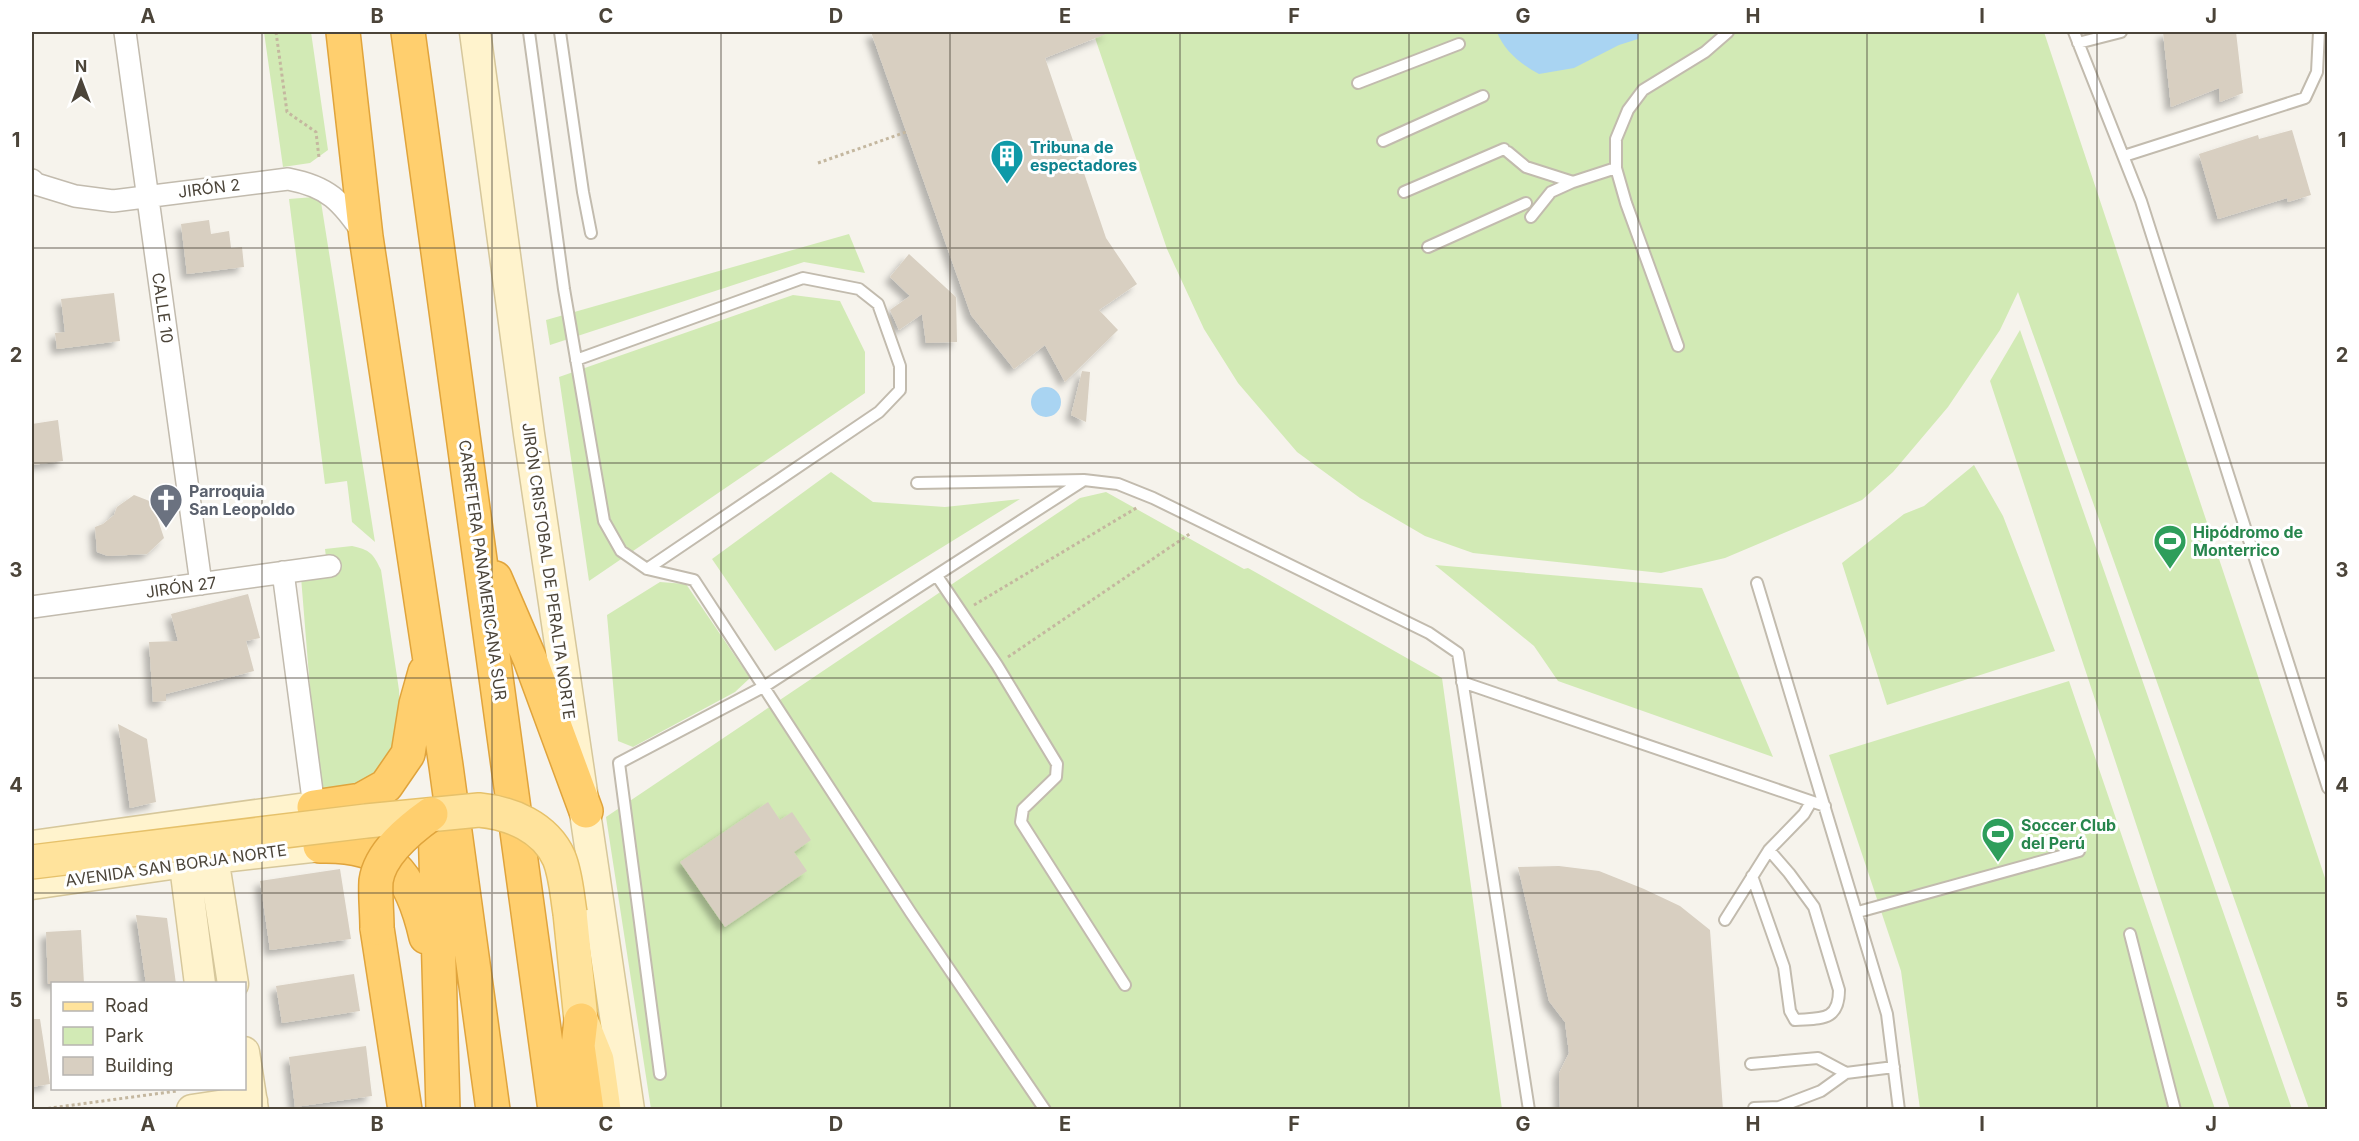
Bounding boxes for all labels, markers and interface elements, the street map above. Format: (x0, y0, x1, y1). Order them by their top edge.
text: A (141, 4, 156, 28)
text: B (370, 4, 384, 28)
text: C (599, 4, 613, 28)
text: D (829, 4, 843, 28)
text: E (1059, 4, 1071, 28)
text: F (1288, 4, 1300, 28)
text: G (1515, 4, 1531, 28)
text: H (1746, 4, 1760, 28)
text: I (1979, 4, 1985, 28)
text: J (2205, 4, 2217, 28)
north arrow (51, 51, 111, 111)
text: N (75, 56, 87, 76)
text: 1 (12, 128, 20, 152)
text: 1 (2338, 128, 2346, 152)
place label: Tribuna de espectadores (1030, 137, 1137, 175)
building icon: Tribuna de espectadores (989, 138, 1025, 185)
street label: JIRÓN 2 (177, 174, 241, 202)
street label: CALLE 10 (148, 271, 178, 345)
text: 2 (10, 343, 22, 367)
text: 2 (2336, 343, 2348, 367)
street label: JIRÓN CRISTOBAL DE PERALTA NORTE (518, 421, 580, 721)
street label: CARRETERA PANAMERICANA SUR (455, 439, 511, 701)
place label: Parroquia San Leopoldo (189, 481, 295, 519)
church icon: Parroquia San Leopoldo (148, 482, 184, 529)
place label: Hipódromo de Monterrico (2193, 522, 2303, 560)
sports icon: Hipódromo de Monterrico (2152, 523, 2188, 570)
text: 3 (10, 558, 22, 582)
text: 3 (2336, 558, 2348, 582)
street label: JIRÓN 27 (144, 572, 218, 602)
text: 4 (9, 773, 23, 797)
text: 4 (2335, 773, 2349, 797)
place label: Soccer Club del Perú (2021, 815, 2116, 853)
sports icon: Soccer Club del Perú (1980, 816, 2016, 863)
street label: AVENIDA SAN BORJA NORTE (64, 840, 288, 890)
legend (51, 982, 246, 1090)
text: 5 (10, 988, 22, 1012)
text: 5 (2336, 988, 2348, 1012)
text: Road (105, 995, 148, 1016)
text: Park (105, 1025, 144, 1046)
text: Building (105, 1055, 173, 1076)
text: A (141, 1112, 156, 1136)
text: B (370, 1112, 384, 1136)
text: C (599, 1112, 613, 1136)
text: D (829, 1112, 843, 1136)
text: E (1059, 1112, 1071, 1136)
text: F (1288, 1112, 1300, 1136)
text: G (1515, 1112, 1531, 1136)
text: H (1746, 1112, 1760, 1136)
text: I (1979, 1112, 1985, 1136)
text: J (2205, 1112, 2217, 1136)

